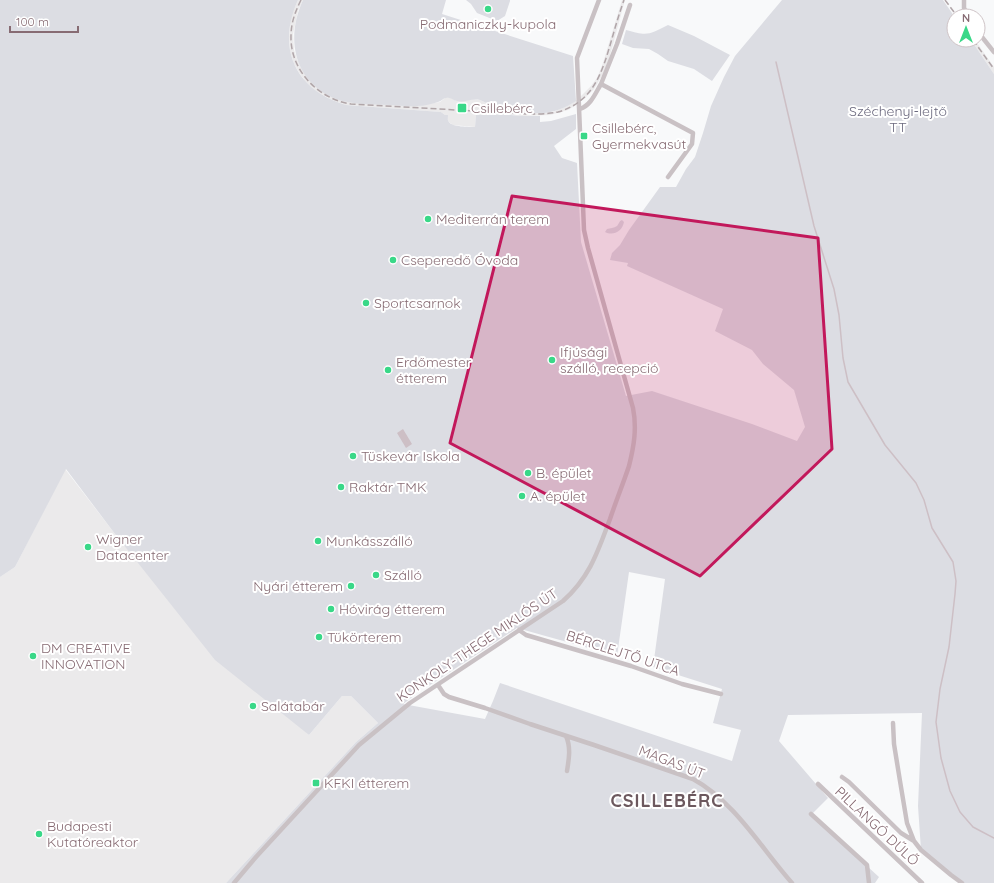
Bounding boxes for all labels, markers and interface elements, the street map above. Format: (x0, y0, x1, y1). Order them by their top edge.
marker: Podmaniczky-kupola (483, 4, 493, 14)
scale bar (10, 8, 78, 34)
north arrow (946, 8, 986, 48)
text: N (962, 11, 970, 25)
text: 100 m (16, 14, 49, 29)
place label: Podmaniczky-kupola (420, 15, 556, 33)
place label: Csillebérc (471, 99, 533, 117)
marker: Csillebérc (456, 102, 468, 114)
park label: Széchenyi-lejtő TT (849, 102, 947, 136)
place label: Csillebérc, Gyermekvasút (592, 119, 686, 153)
marker: Csillebérc, Gyermekvasút (579, 131, 589, 141)
place label: Mediterrán terem (436, 210, 549, 228)
marker: Mediterrán terem (423, 214, 433, 224)
place label: Cseperedő Óvoda (401, 251, 518, 269)
marker: Cseperedő Óvoda (388, 255, 398, 265)
place label: Sportcsarnok (374, 294, 461, 312)
marker: Sportcsarnok (361, 298, 371, 308)
place label: Ifjúsági szálló, recepció (560, 343, 659, 377)
place label: Erdőmester étterem (396, 353, 472, 387)
marker: Ifjúsági szálló, recepció (547, 355, 557, 365)
marker: Erdőmester étterem (383, 365, 393, 375)
place label: Tüskevár Iskola (361, 447, 460, 465)
marker: Tüskevár Iskola (348, 451, 358, 461)
place label: B. épület (536, 464, 592, 482)
marker: B. épület (523, 468, 533, 478)
place label: Raktár TMK (349, 478, 426, 496)
marker: Raktár TMK (336, 482, 346, 492)
place label: A. épület (530, 487, 586, 505)
marker: A. épület (517, 491, 527, 501)
place label: Wigner Datacenter (96, 530, 170, 564)
place label: Munkásszálló (326, 532, 413, 550)
marker: Munkásszálló (313, 536, 323, 546)
marker: Wigner Datacenter (83, 542, 93, 552)
place label: Szálló (384, 566, 422, 584)
marker: Szálló (371, 570, 381, 580)
place label: Nyári étterem (253, 577, 343, 595)
marker: Nyári étterem (346, 581, 356, 591)
street label: KONKOLY-THEGE MIKLÓS ÚT (393, 584, 561, 706)
place label: Hóvirág étterem (339, 600, 445, 618)
marker: Hóvirág étterem (326, 604, 336, 614)
street label: BÉRCLEJTŐ UTCA (564, 626, 682, 680)
place label: Tükörterem (327, 628, 401, 646)
marker: Tükörterem (314, 632, 324, 642)
place label: DM CREATIVE INNOVATION (41, 639, 131, 673)
marker: DM CREATIVE INNOVATION (28, 651, 38, 661)
place label: Salátabár (261, 697, 325, 715)
marker: Salátabár (248, 701, 258, 711)
street label: MAGAS ÚT (636, 741, 708, 783)
place label: KFKI étterem (324, 774, 409, 792)
marker: KFKI étterem (311, 778, 321, 788)
street label: PILLANGÓ DŰLŐ (831, 782, 923, 870)
district label: CSILLEBÉRC (610, 789, 724, 812)
place label: Budapesti Kutatóreaktor (47, 817, 139, 851)
marker: Budapesti Kutatóreaktor (34, 829, 44, 839)

